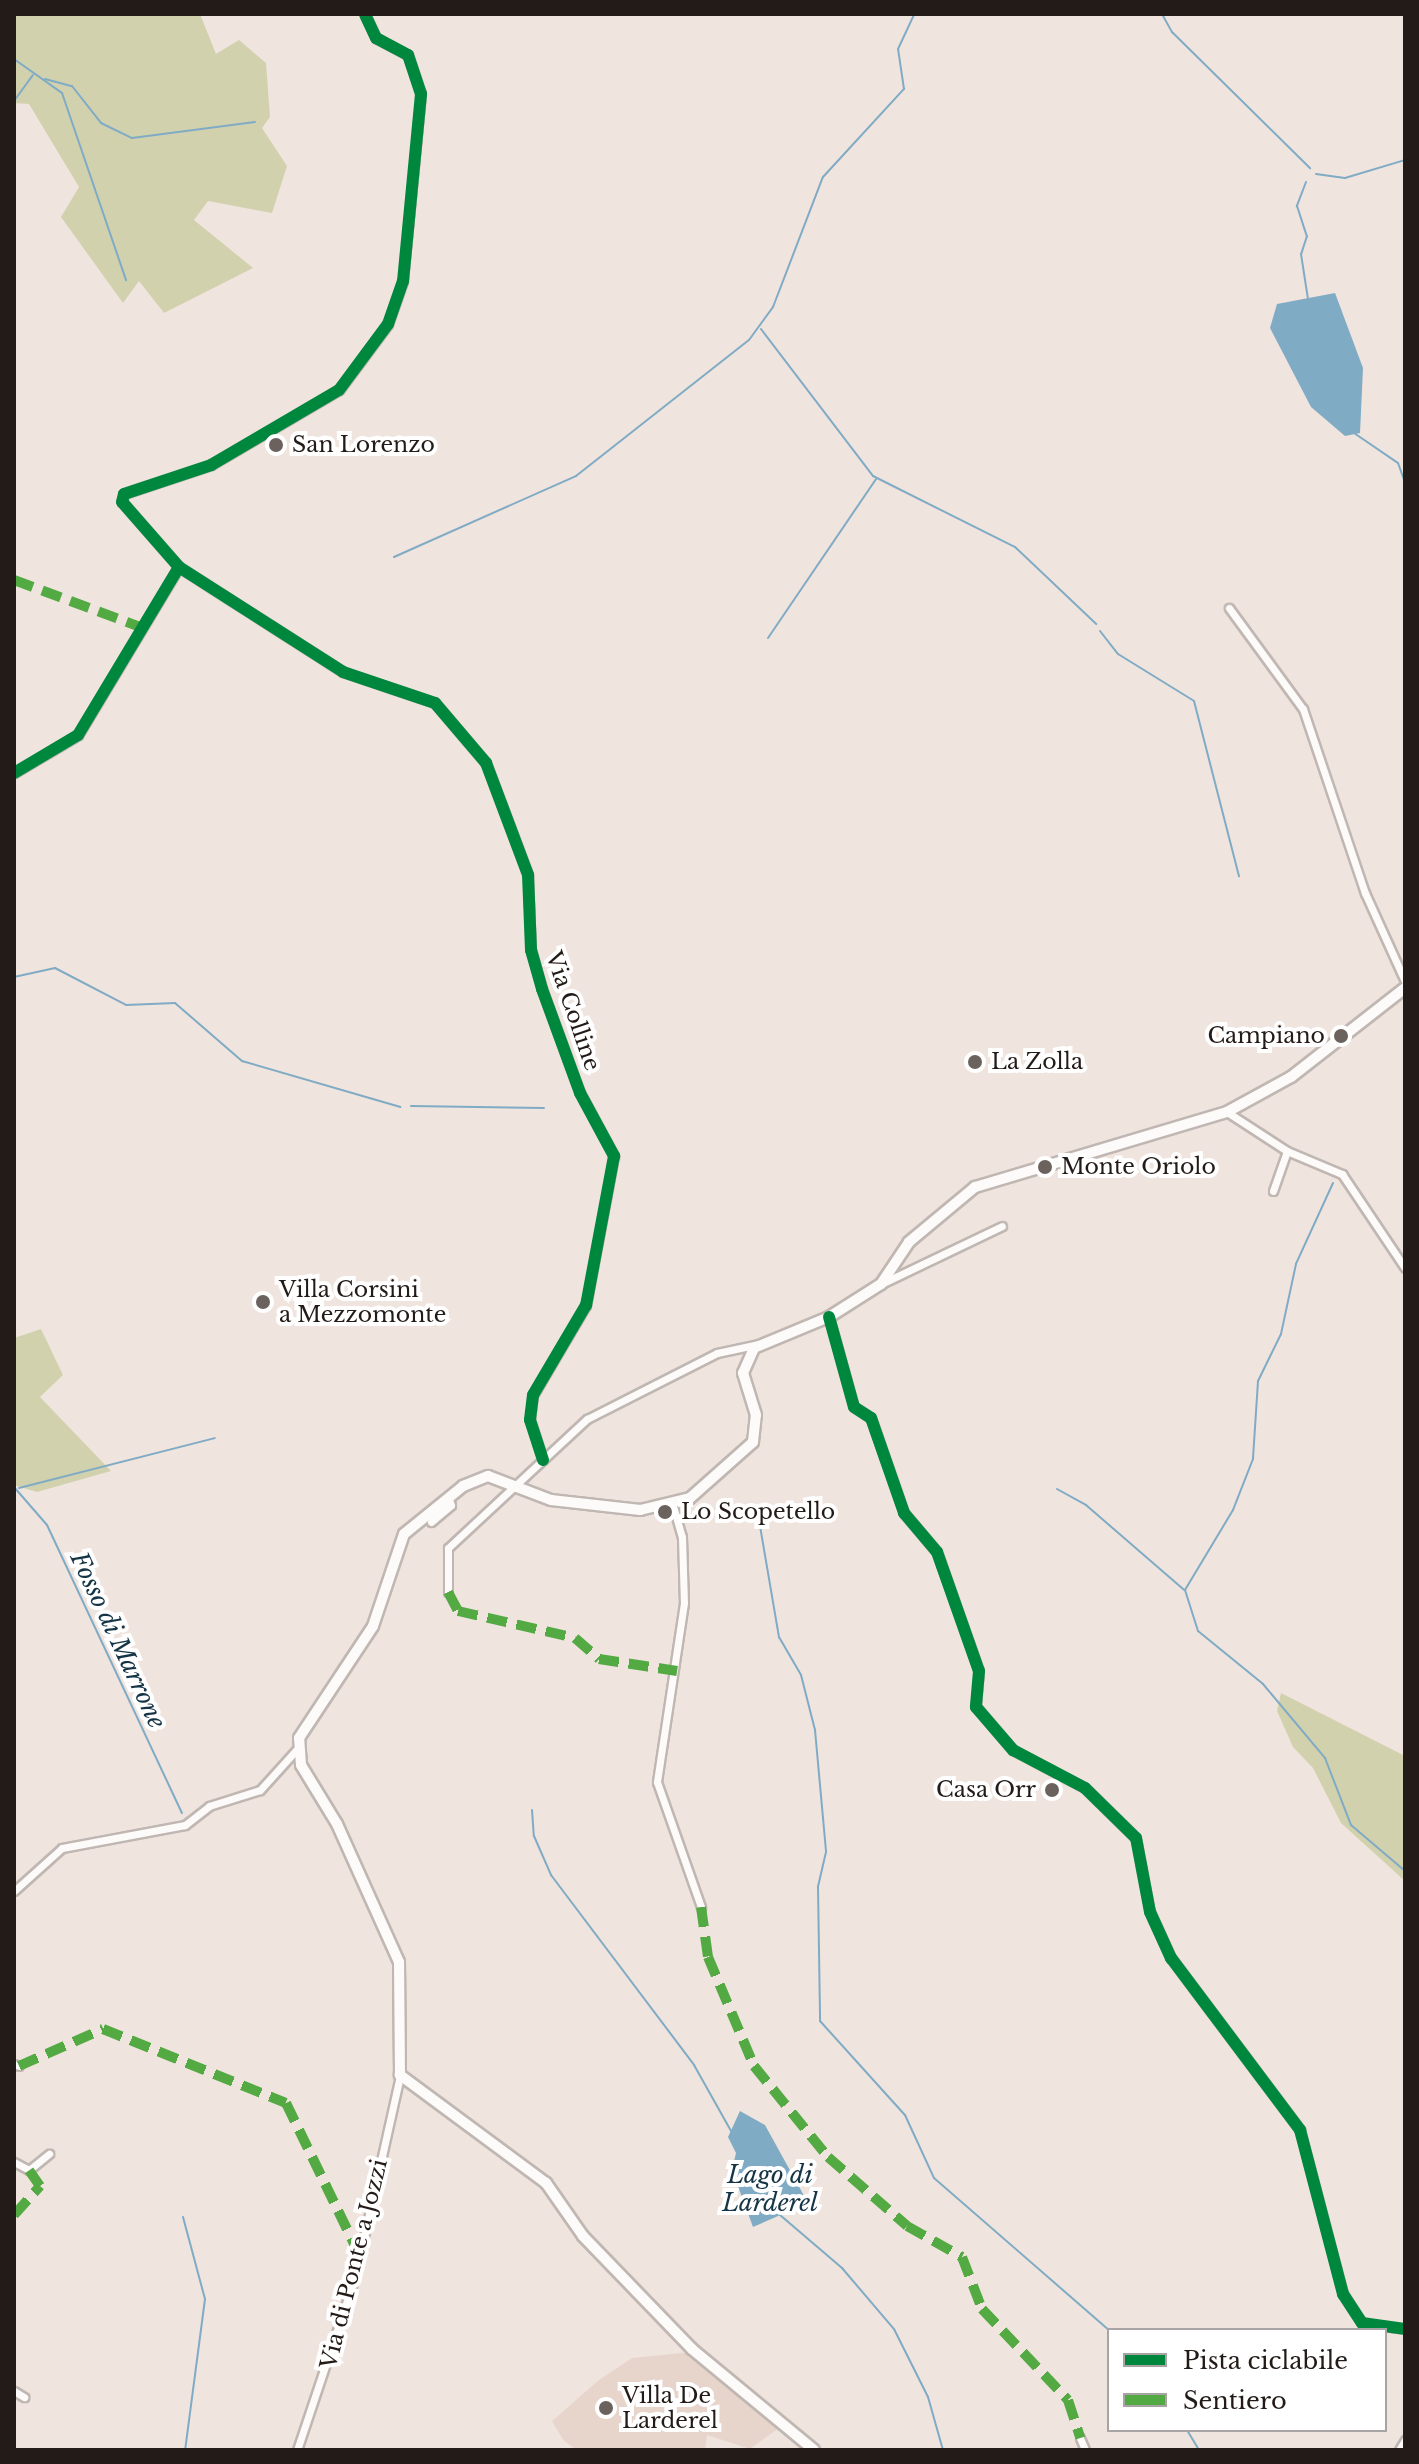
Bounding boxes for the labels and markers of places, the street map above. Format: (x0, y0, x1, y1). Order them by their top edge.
place label: San Lorenzo (292, 432, 435, 458)
marker: San Lorenzo (267, 436, 285, 454)
place label: Campiano (1207, 1023, 1325, 1049)
marker: Campiano (1332, 1027, 1350, 1045)
place label: La Zolla (991, 1049, 1083, 1075)
marker: La Zolla (966, 1053, 984, 1071)
place label: Monte Oriolo (1061, 1154, 1216, 1180)
marker: Monte Oriolo (1036, 1158, 1054, 1176)
place label: Villa Corsini a Mezzomonte (279, 1276, 447, 1328)
marker: Villa Corsini a Mezzomonte (254, 1293, 272, 1311)
place label: Lo Scopetello (681, 1499, 835, 1525)
marker: Lo Scopetello (656, 1503, 674, 1521)
place label: Casa Orr (936, 1777, 1036, 1803)
marker: Casa Orr (1043, 1781, 1061, 1799)
place label: Villa De Larderel (622, 2382, 718, 2434)
marker: Villa De Larderel (597, 2399, 615, 2417)

